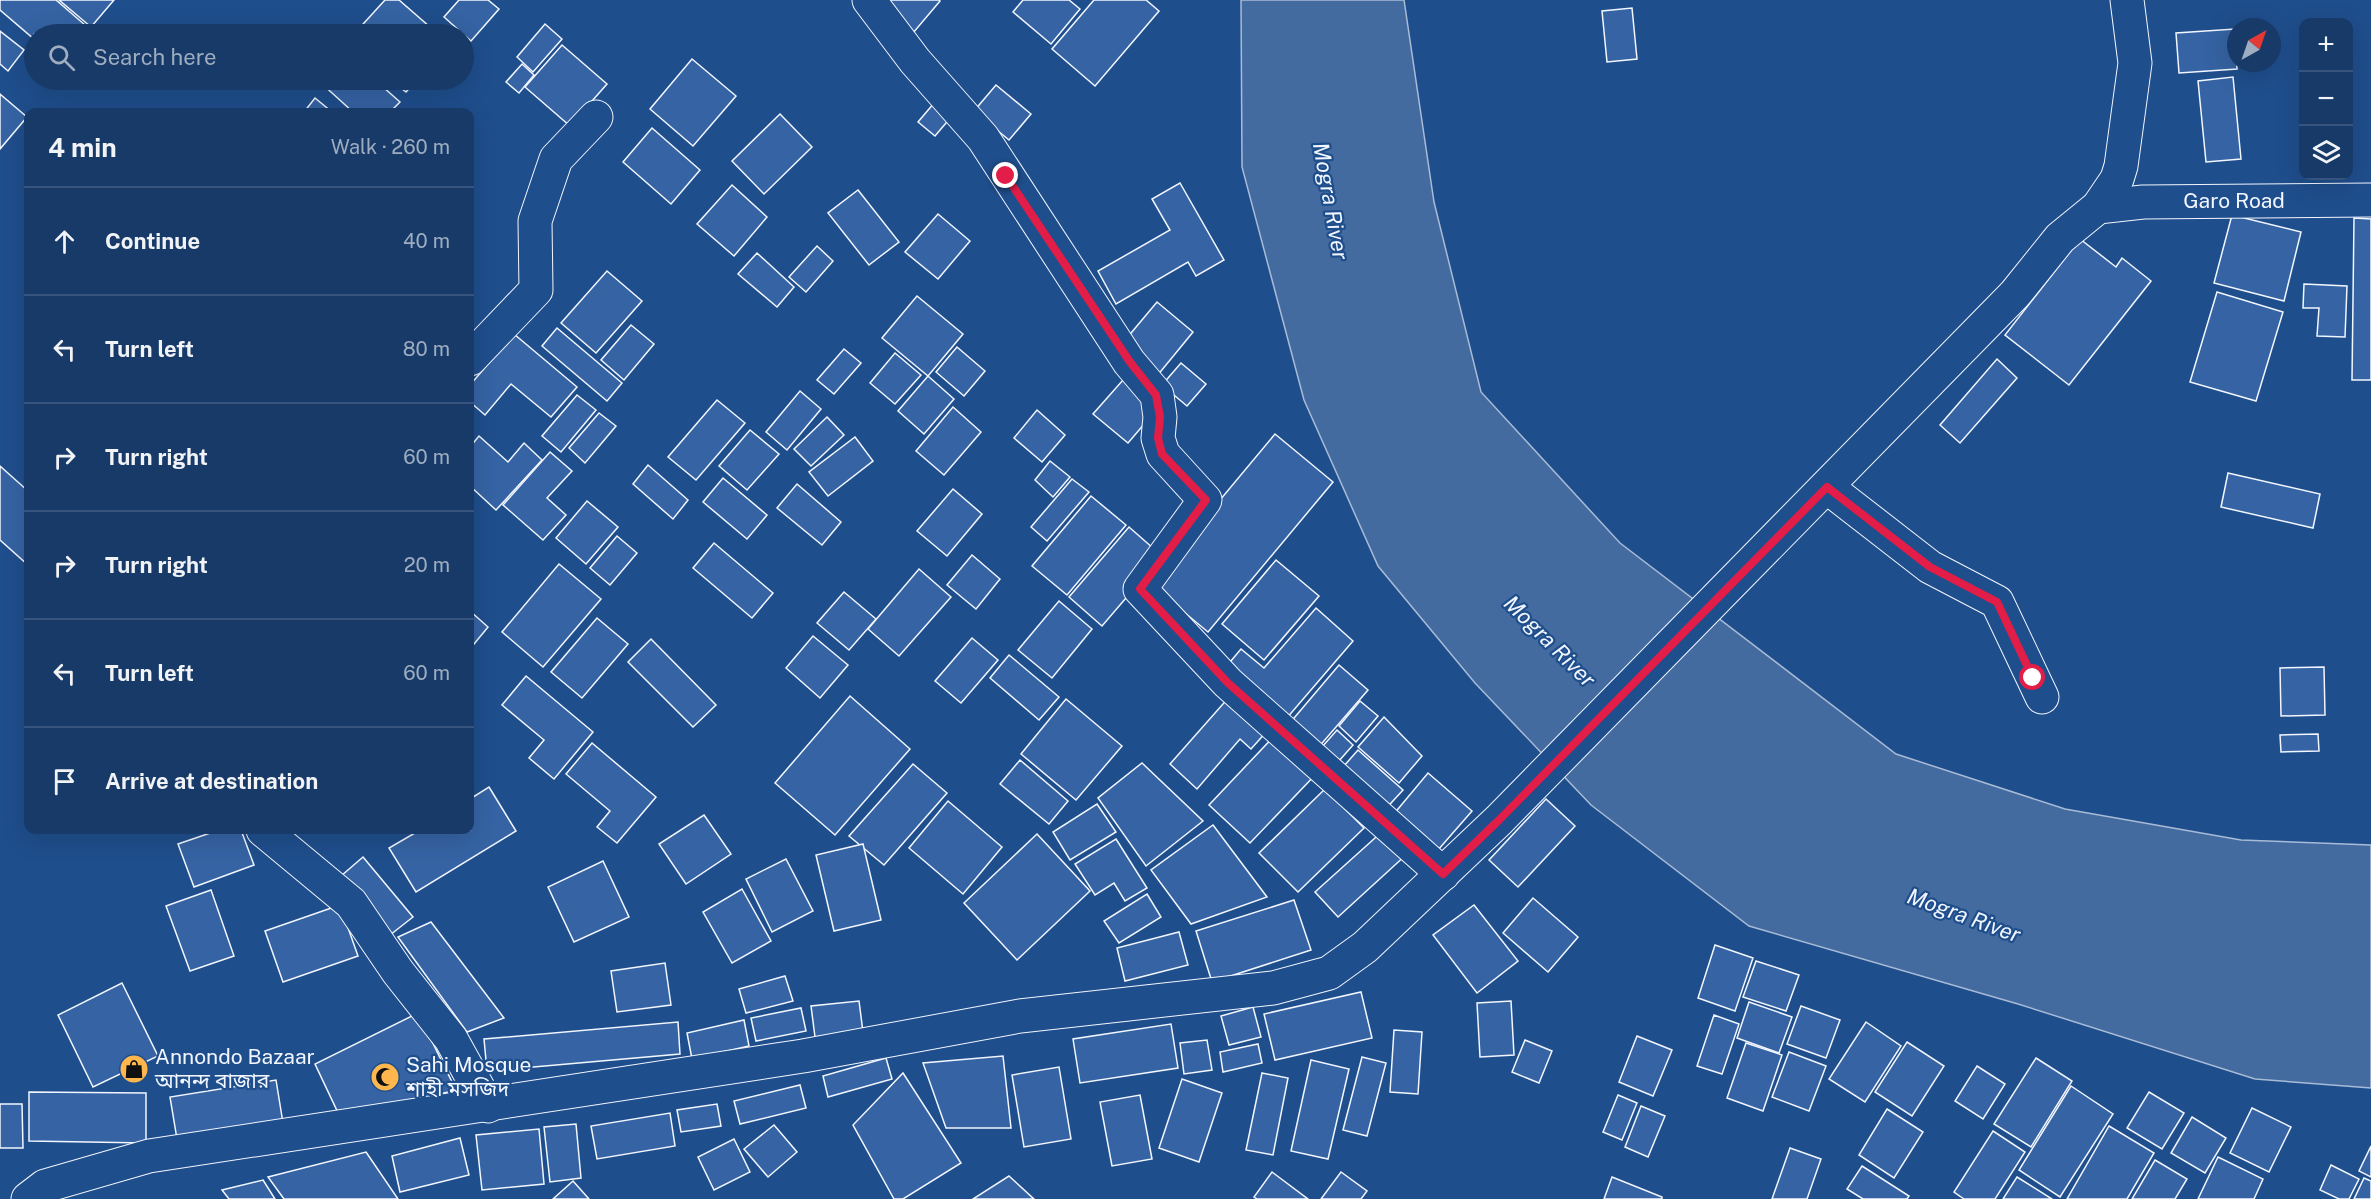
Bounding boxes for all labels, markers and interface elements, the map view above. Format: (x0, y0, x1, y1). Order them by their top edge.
north arrow (2227, 18, 2281, 72)
map controls (2299, 18, 2353, 180)
button: + (2299, 18, 2353, 72)
search box (24, 24, 474, 90)
icon: search (45, 41, 78, 74)
text: Search here (93, 44, 217, 70)
button: − (2299, 72, 2353, 126)
button: layers (2299, 126, 2353, 180)
text: 4 min (48, 132, 117, 163)
text: Walk · 260 m (331, 135, 450, 159)
water label: Mogra River (1308, 140, 1354, 262)
route end (992, 162, 1018, 188)
street label: Garo Road (2183, 188, 2285, 213)
icon: ahead (48, 225, 81, 258)
text: Continue (105, 228, 200, 254)
text: 40 m (403, 229, 450, 253)
icon: left (48, 333, 81, 366)
text: Turn left (105, 336, 194, 362)
text: 80 m (403, 337, 450, 361)
icon: right (48, 441, 81, 474)
text: Turn right (105, 444, 208, 470)
text: 60 m (403, 445, 450, 469)
icon: right (48, 549, 81, 582)
text: Turn right (105, 552, 208, 578)
text: 20 m (404, 553, 450, 577)
water label: Mogra River (1499, 590, 1602, 693)
icon: left (48, 657, 81, 690)
text: Turn left (105, 660, 194, 686)
text: 60 m (403, 661, 450, 685)
route start (2019, 664, 2045, 690)
icon: arrive (48, 765, 81, 798)
text: Arrive at destination (105, 768, 318, 794)
water label: Mogra River (1904, 882, 2025, 948)
place label: Annondo Bazaar আনন্দ বাজার (154, 1044, 315, 1093)
place label: Sahi Mosque শাহী মসজিদ (405, 1052, 532, 1101)
shop icon: Annondo Bazaar আনন্দ বাজার (118, 1053, 150, 1085)
mosque icon: Sahi Mosque শাহী মসজিদ (369, 1061, 401, 1093)

